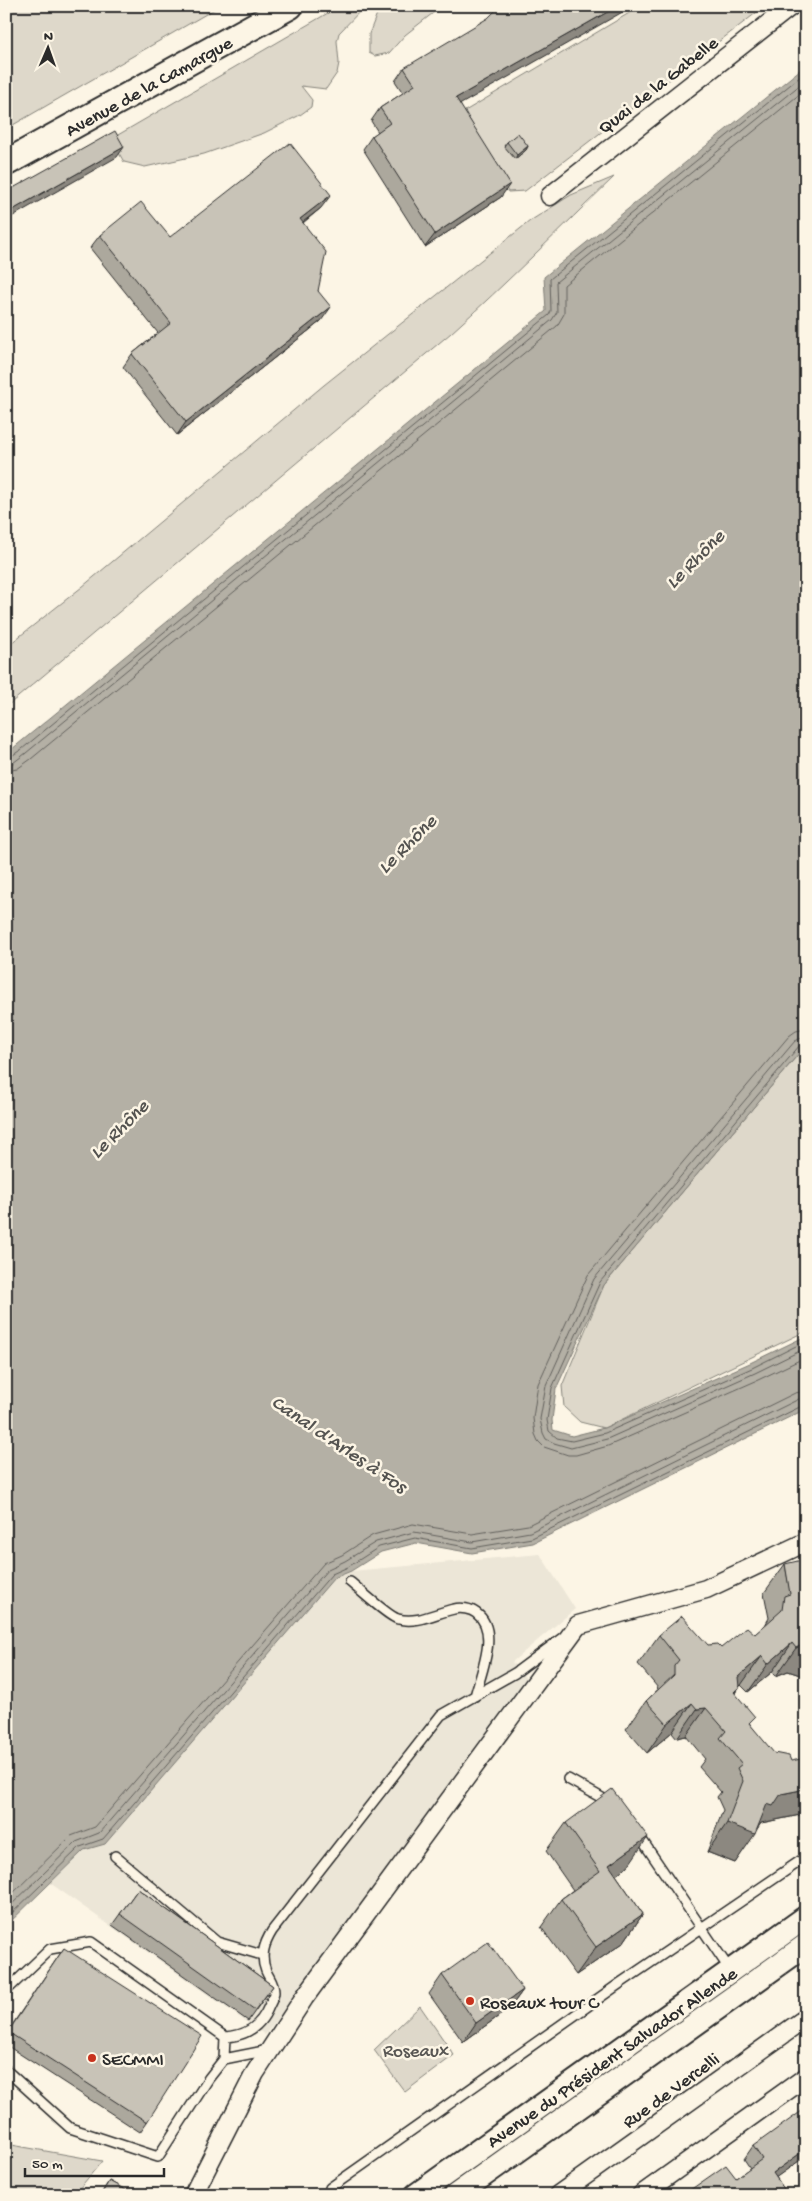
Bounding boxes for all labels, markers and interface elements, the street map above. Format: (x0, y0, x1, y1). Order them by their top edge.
north arrow (22, 22, 72, 72)
text: N (44, 29, 53, 46)
street label: Avenue de la Camargue (62, 32, 237, 144)
street label: Quai de la Gabelle (595, 33, 724, 141)
water label: Le Rhône (662, 526, 731, 595)
water label: Le Rhône (374, 811, 443, 880)
water label: Le Rhône (86, 1096, 155, 1165)
water label: Canal d'Arles à Fos (266, 1392, 411, 1501)
street label: Avenue du Président Salvador Allende (483, 1963, 743, 2154)
place label: Roseaux tour C (480, 1993, 600, 2016)
marker: Roseaux tour C (464, 1995, 476, 2007)
park label: Roseaux (383, 2041, 449, 2064)
street label: Rue de Vercelli (619, 2049, 725, 2135)
place label: SECMMI (102, 2050, 164, 2073)
marker: SECMMI (86, 2052, 98, 2064)
scale bar (25, 2146, 164, 2178)
text: 50 m (32, 2156, 63, 2174)

